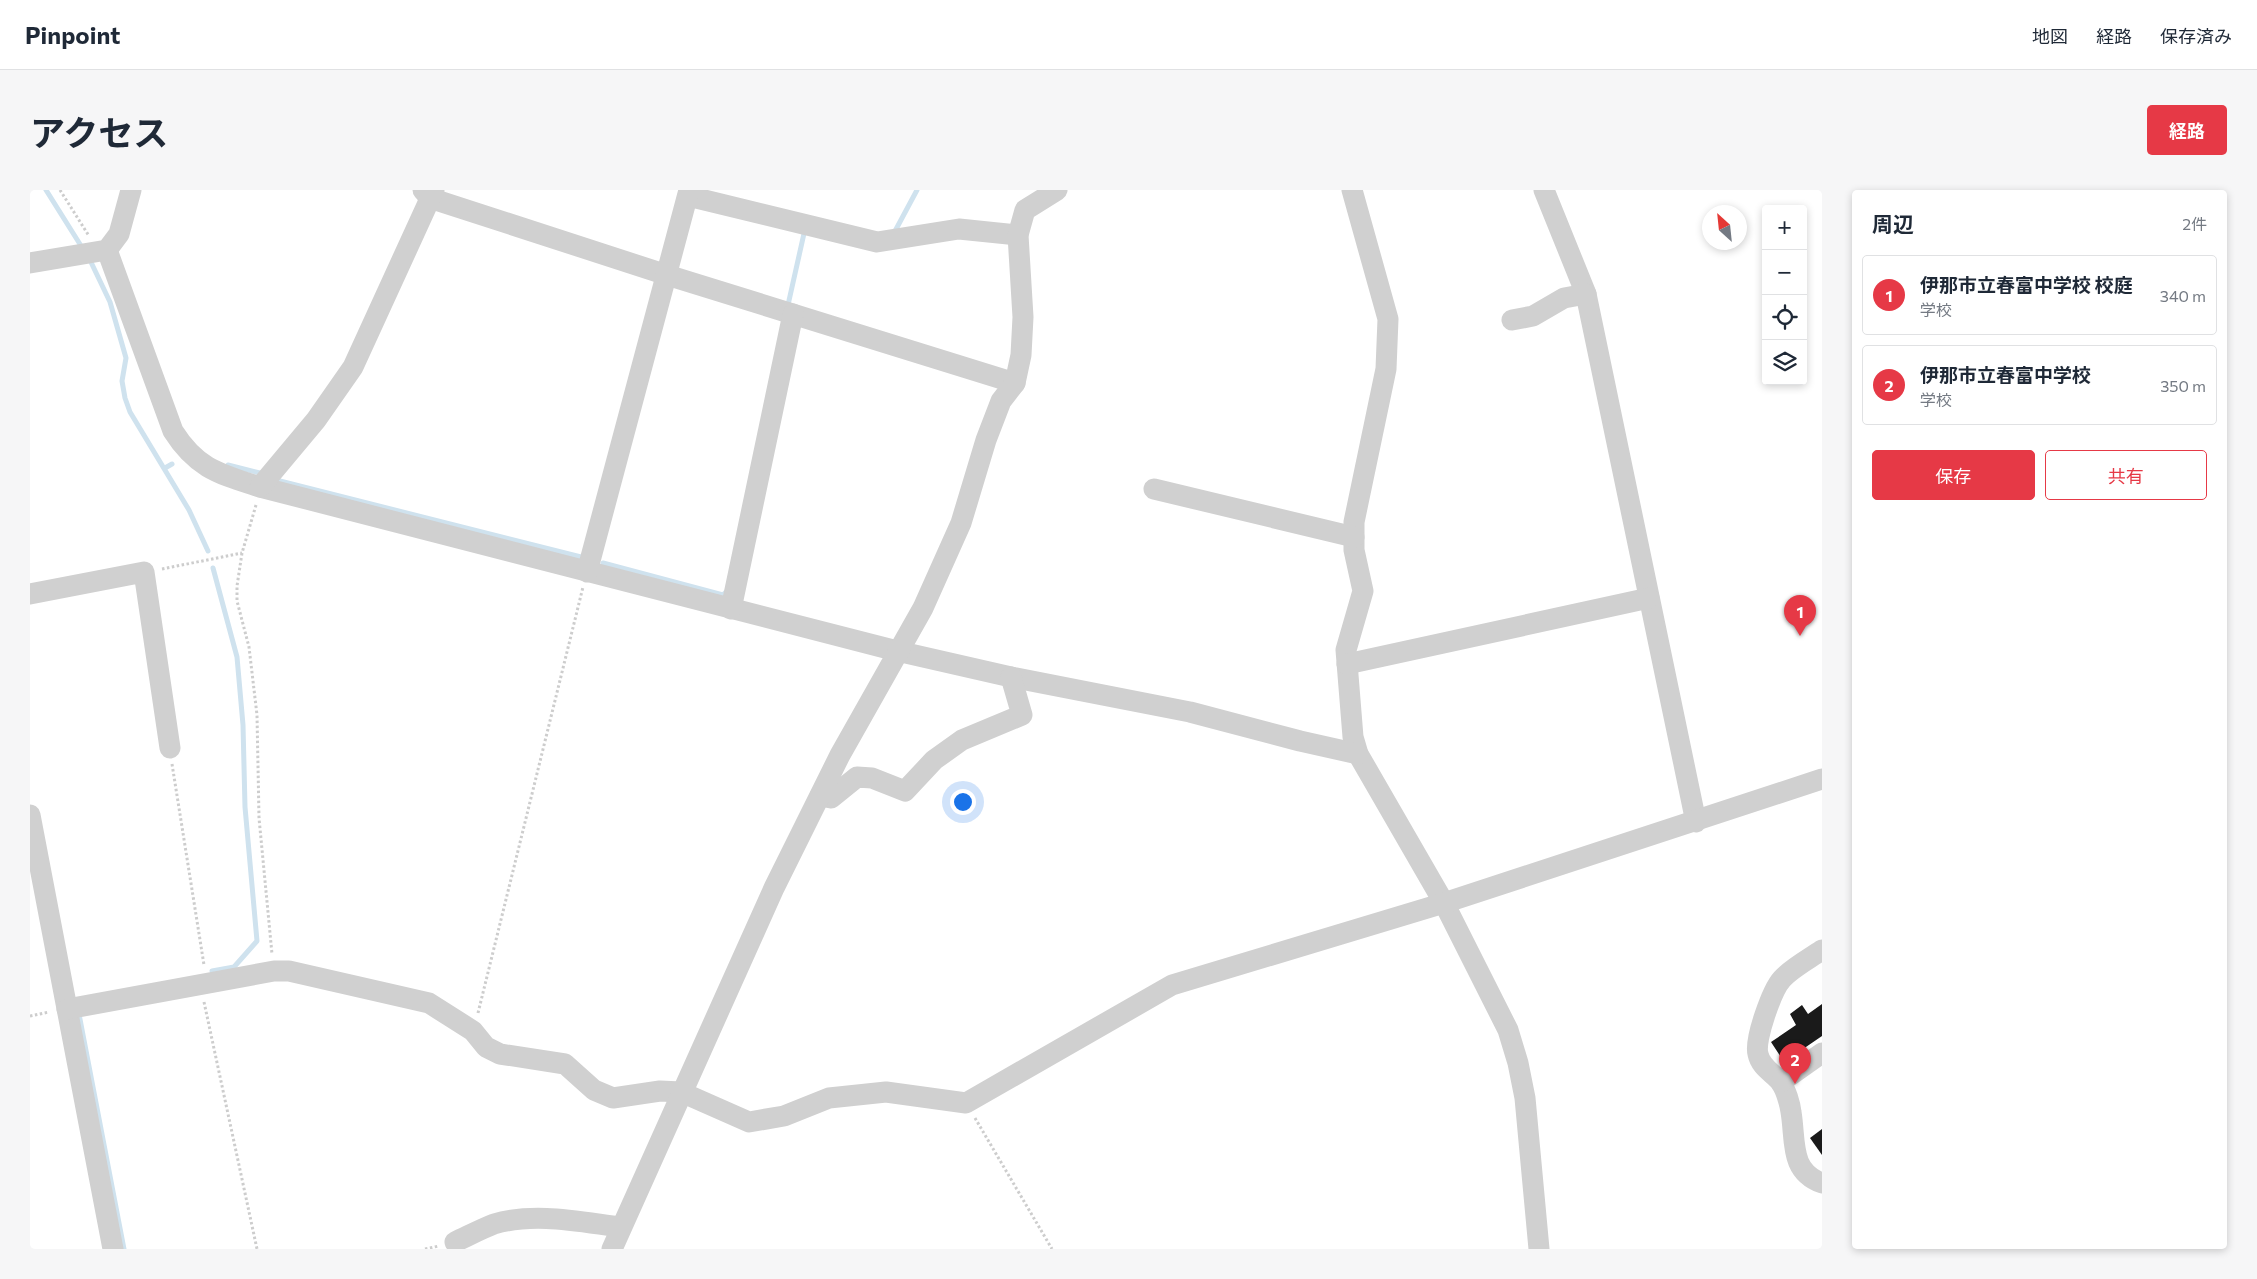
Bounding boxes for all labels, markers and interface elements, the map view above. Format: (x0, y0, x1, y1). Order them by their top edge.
text: Pinpoint (25, 20, 120, 49)
text: 地図 (2032, 25, 2068, 47)
text: 経路 (2096, 25, 2132, 47)
text: 保存済み (2160, 25, 2232, 47)
button: 経路 (2147, 105, 2227, 155)
text: アクセス (30, 110, 168, 153)
north arrow (1702, 205, 1747, 250)
map controls (1762, 205, 1807, 385)
button: + (1762, 205, 1807, 250)
text: 周辺 (1872, 211, 1914, 236)
text: 2件 (2182, 214, 2207, 233)
button: − (1762, 250, 1807, 295)
text: 伊那市立春富中学校 校庭 (1920, 273, 2133, 296)
text: 1 (1885, 286, 1893, 305)
text: 340 m (2160, 286, 2206, 305)
button: locate (1762, 295, 1807, 340)
text: 学校 (1920, 300, 1952, 319)
button: layers (1762, 340, 1807, 385)
text: 伊那市立春富中学校 (1920, 363, 2091, 386)
text: 2 (1884, 376, 1894, 395)
text: 350 m (2160, 376, 2206, 395)
text: 学校 (1920, 390, 1952, 409)
button: 保存 (1872, 450, 2035, 500)
button: 共有 (2045, 450, 2207, 500)
pin: 1 (1784, 595, 1816, 636)
your location (950, 789, 976, 815)
pin: 2 (1779, 1043, 1811, 1084)

